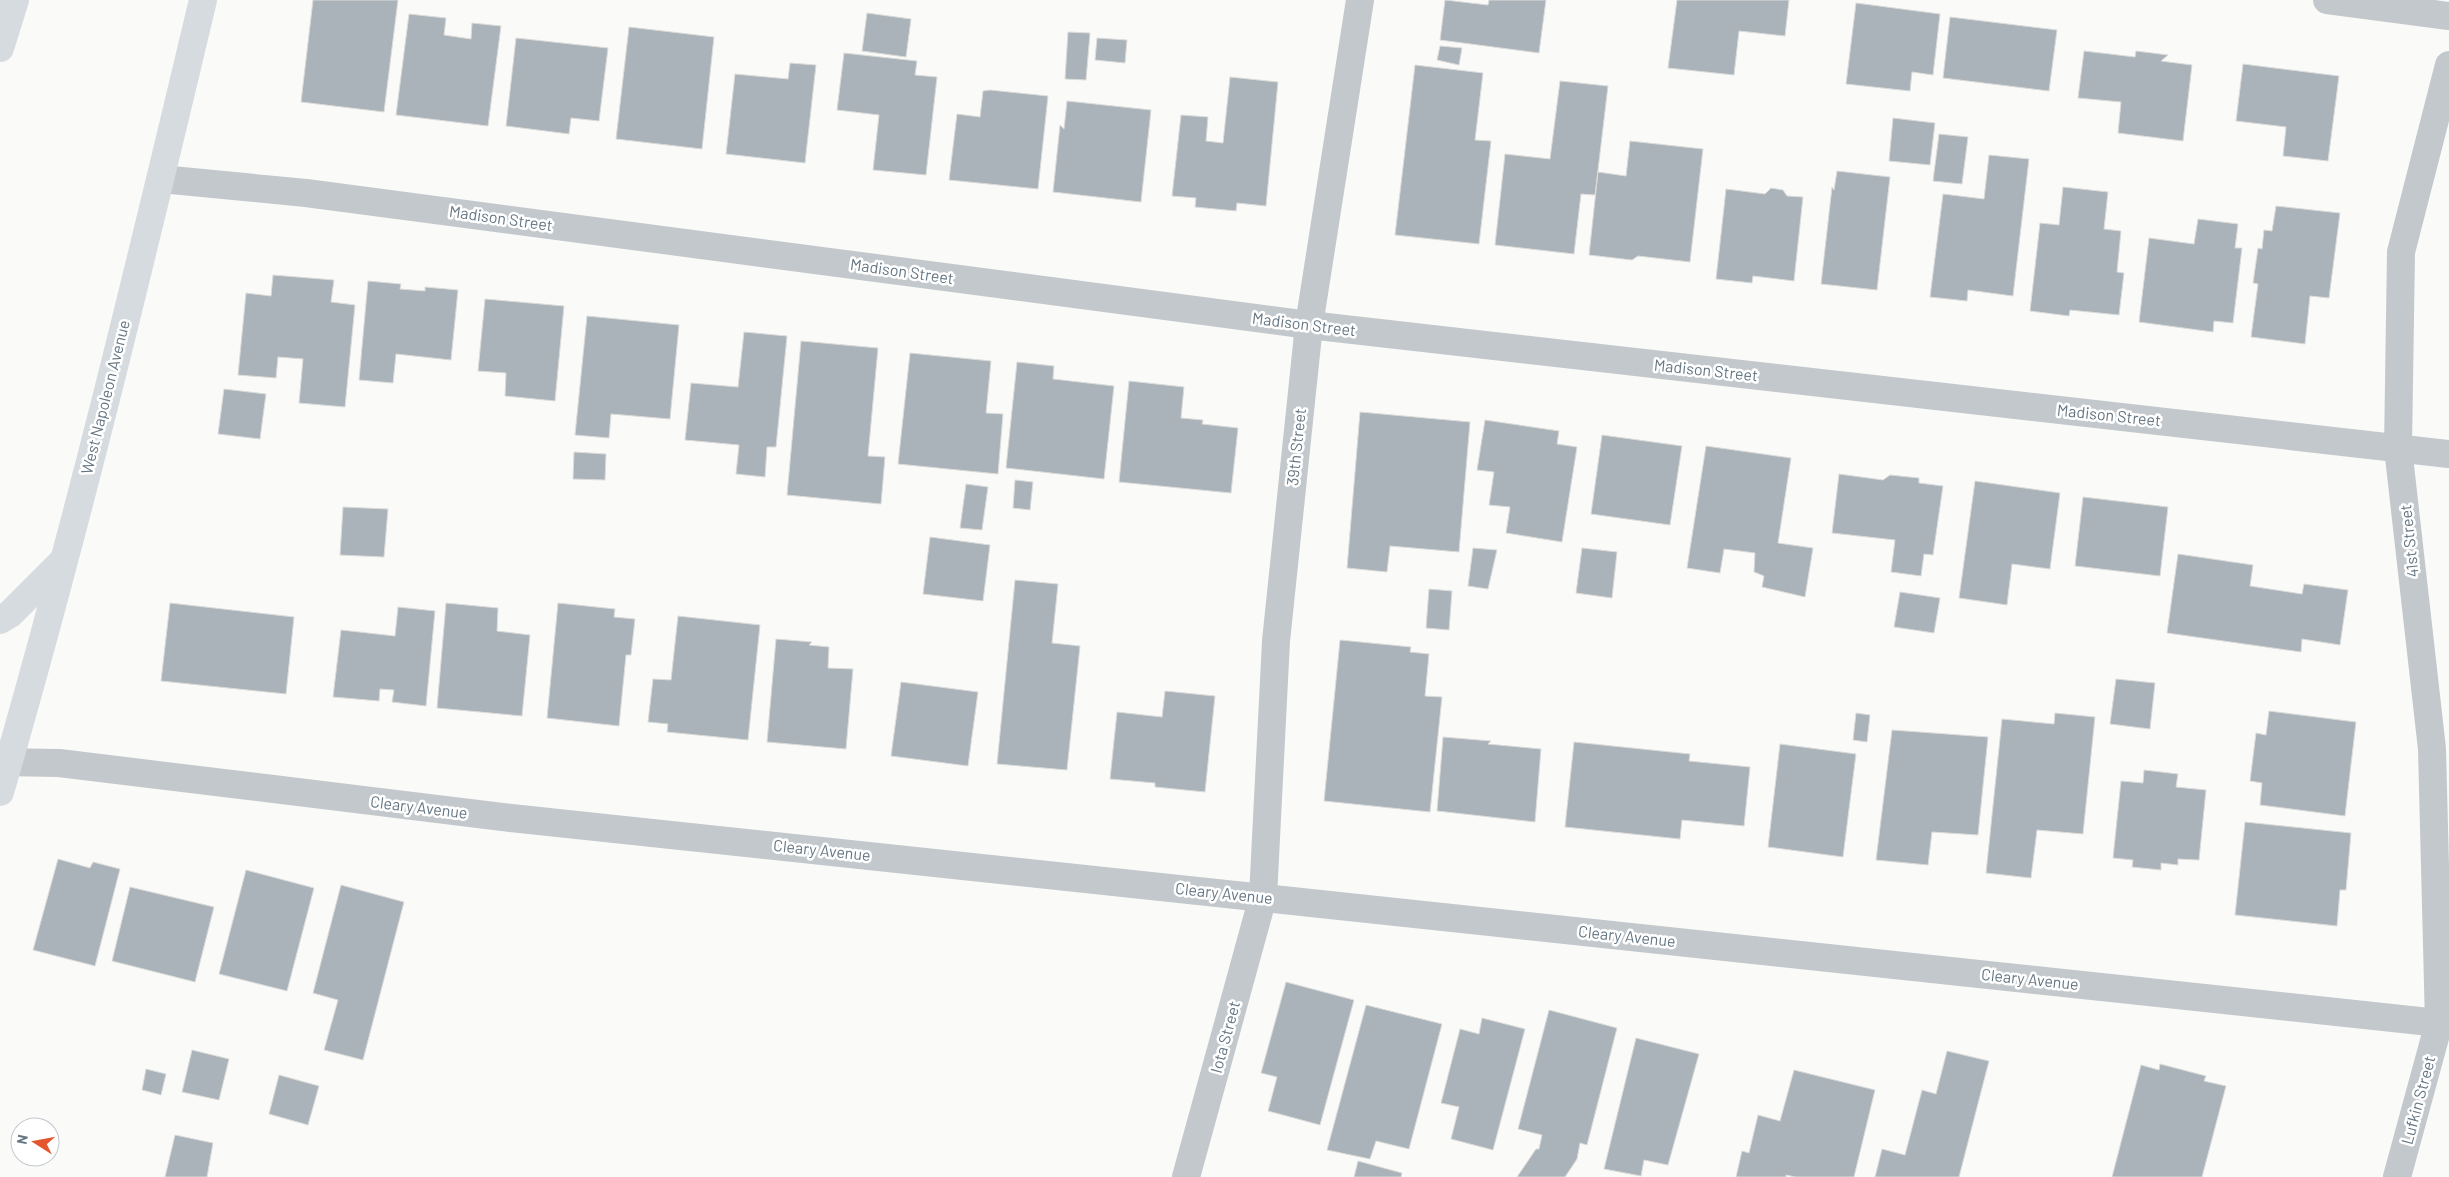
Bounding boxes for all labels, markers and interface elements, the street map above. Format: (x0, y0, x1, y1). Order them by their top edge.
street label: Madison Street (448, 201, 554, 234)
street label: Madison Street (849, 254, 955, 287)
street label: Madison Street (1251, 308, 1357, 339)
street label: West Napoleon Avenue (76, 318, 133, 476)
street label: Madison Street (1653, 355, 1759, 384)
street label: Madison Street (2056, 400, 2162, 429)
street label: 39th Street (1282, 407, 1309, 487)
street label: 41st Street (2395, 504, 2422, 579)
street label: Cleary Avenue (369, 791, 469, 822)
street label: Cleary Avenue (772, 835, 872, 864)
street label: Cleary Avenue (1174, 878, 1274, 907)
street label: Cleary Avenue (1577, 921, 1677, 950)
street label: Cleary Avenue (1980, 964, 2080, 993)
street label: Iota Street (1206, 999, 1243, 1075)
street label: Lufkin Street (2397, 1053, 2438, 1146)
north arrow (10, 1117, 60, 1167)
text: N (13, 1133, 31, 1146)

